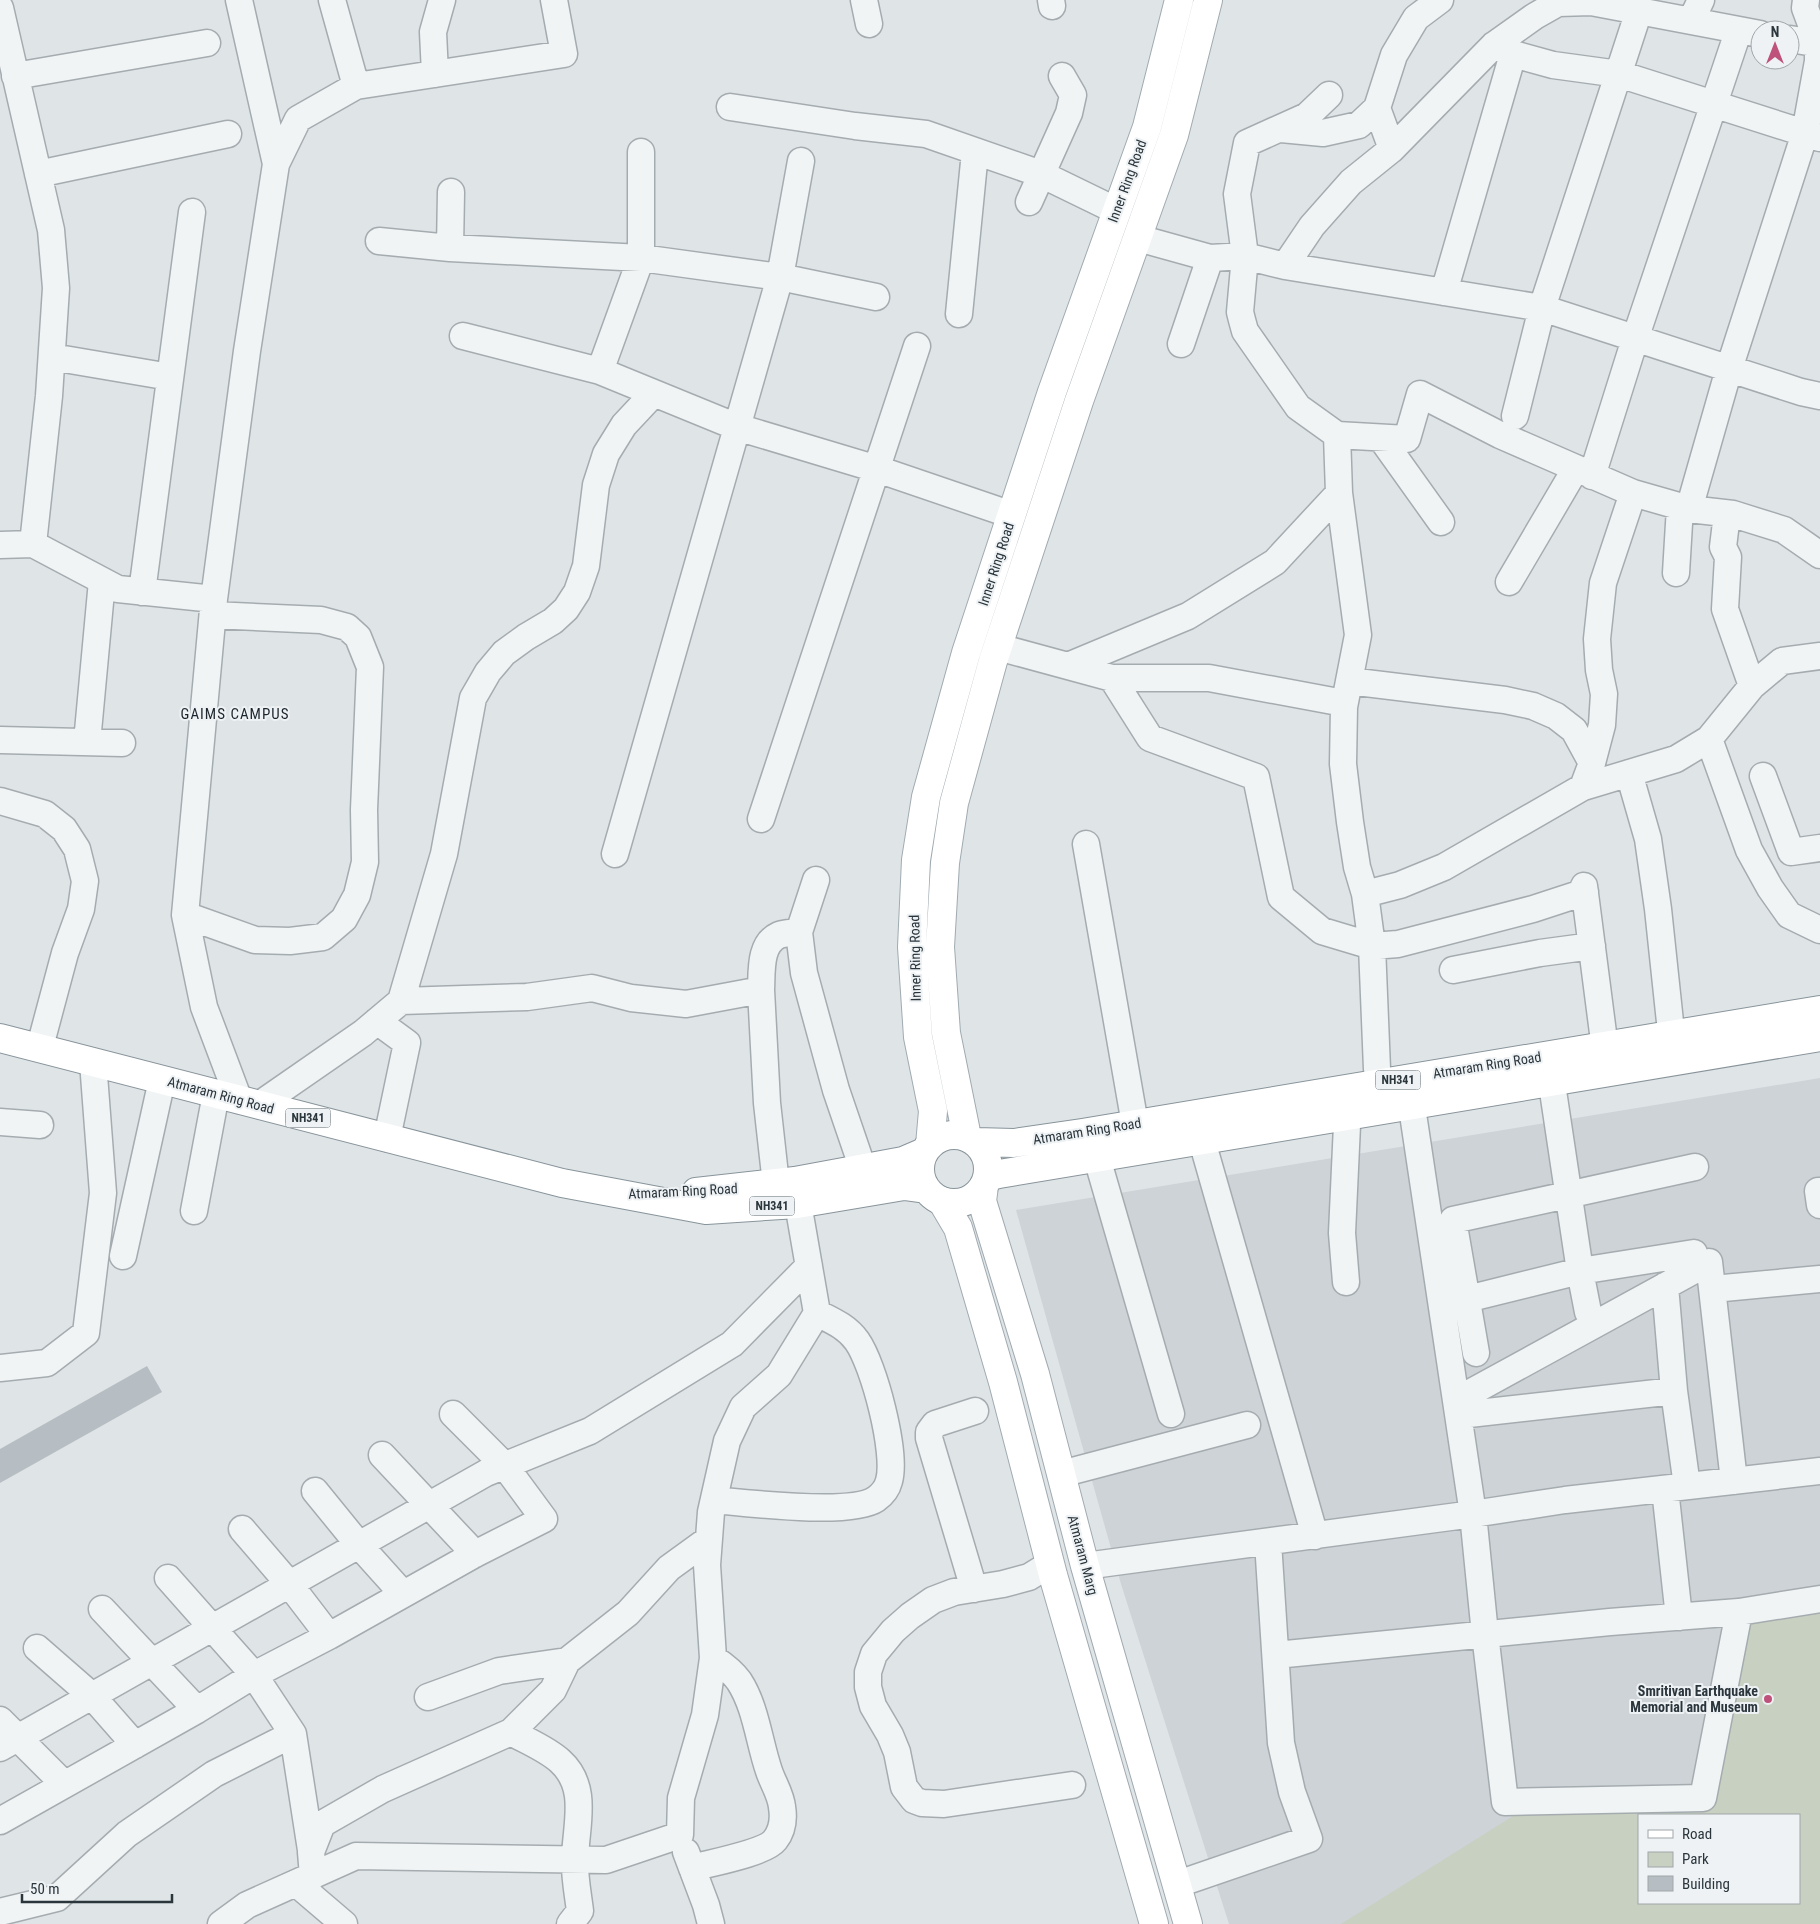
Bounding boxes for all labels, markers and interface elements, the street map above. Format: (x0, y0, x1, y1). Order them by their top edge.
north arrow (1750, 20, 1800, 70)
text: N (1771, 24, 1779, 40)
street label: Inner Ring Road (1105, 137, 1149, 225)
street label: Inner Ring Road (975, 520, 1017, 608)
district label: GAIMS CAMPUS (181, 705, 289, 723)
street label: Inner Ring Road (906, 914, 924, 1002)
street label: Atmaram Ring Road (1432, 1049, 1542, 1081)
road number: NH341 (1376, 1070, 1420, 1090)
street label: Atmaram Ring Road (166, 1073, 276, 1117)
road number: NH341 (286, 1108, 330, 1128)
street label: Atmaram Ring Road (1032, 1115, 1142, 1147)
street label: Atmaram Ring Road (628, 1180, 738, 1202)
road number: NH341 (750, 1196, 794, 1216)
street label: Atmaram Marg (1065, 1513, 1101, 1597)
place label: Smritivan Earthquake Memorial and Museum (1630, 1683, 1758, 1715)
marker: Smritivan Earthquake Memorial and Museum (1762, 1693, 1774, 1705)
legend (1638, 1814, 1800, 1904)
text: Road (1682, 1825, 1712, 1843)
text: Park (1682, 1850, 1709, 1868)
scale bar (22, 1872, 172, 1904)
text: Building (1682, 1875, 1730, 1893)
text: 50 m (30, 1880, 60, 1898)

